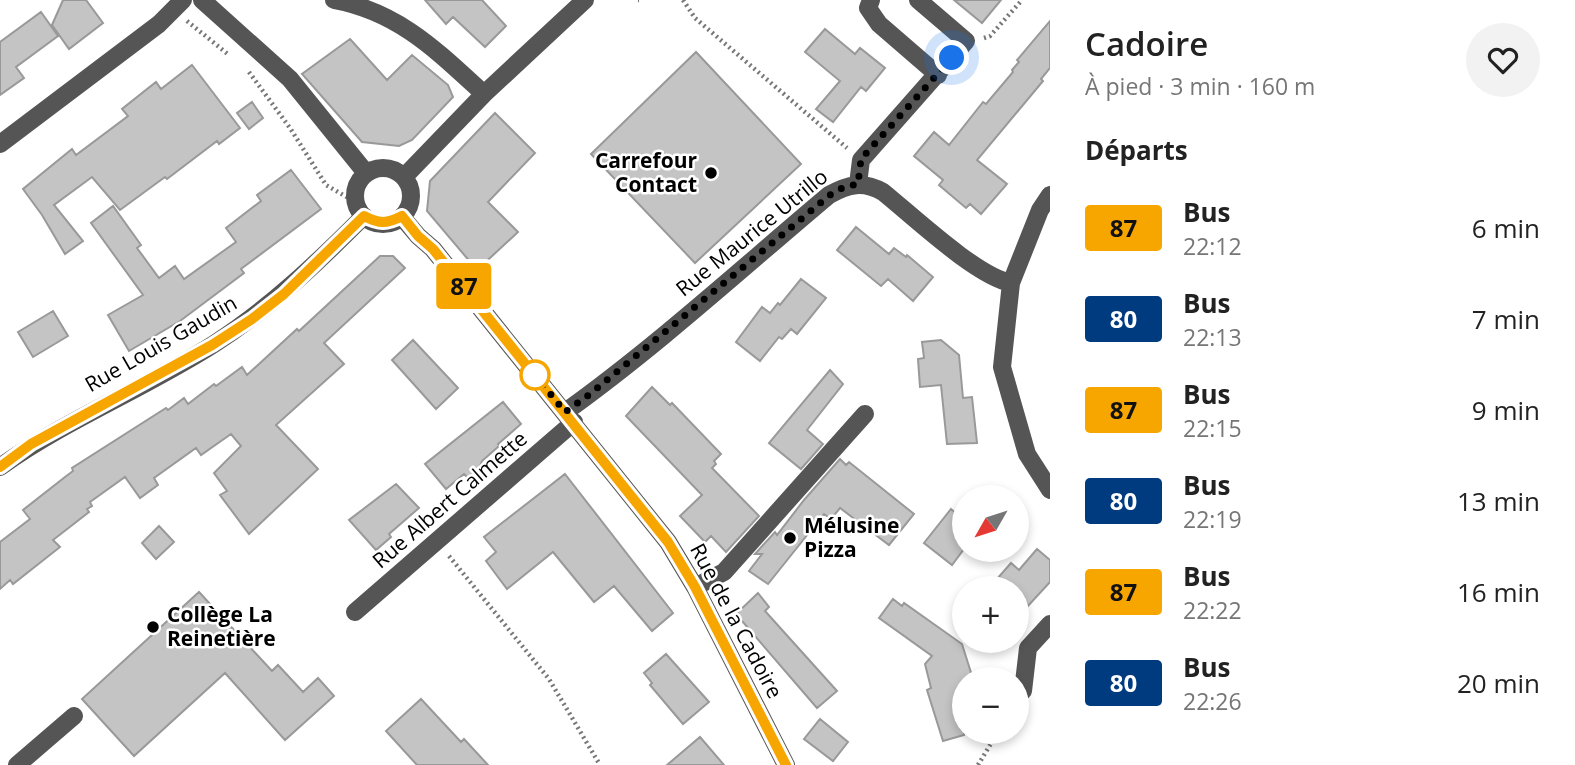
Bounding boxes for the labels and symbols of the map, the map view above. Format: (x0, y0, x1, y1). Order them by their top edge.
your location (934, 40, 969, 75)
place label: Carrefour Contact (595, 146, 697, 198)
street label: Rue Maurice Utrillo (670, 162, 833, 302)
marker: Carrefour Contact (703, 165, 719, 181)
line badge: 87 (433, 263, 496, 309)
street label: Rue Louis Gaudin (79, 288, 242, 398)
unlabelled marker (520, 360, 550, 390)
street label: Rue Albert Calmette (366, 424, 533, 574)
north arrow (952, 485, 1029, 562)
place label: Mélusine Pizza (804, 511, 899, 563)
marker: Mélusine Pizza (782, 530, 798, 546)
street label: Rue de la Cadoire (684, 538, 790, 703)
place label: Collège La Reinetière (167, 600, 276, 652)
marker: Collège La Reinetière (145, 619, 161, 635)

